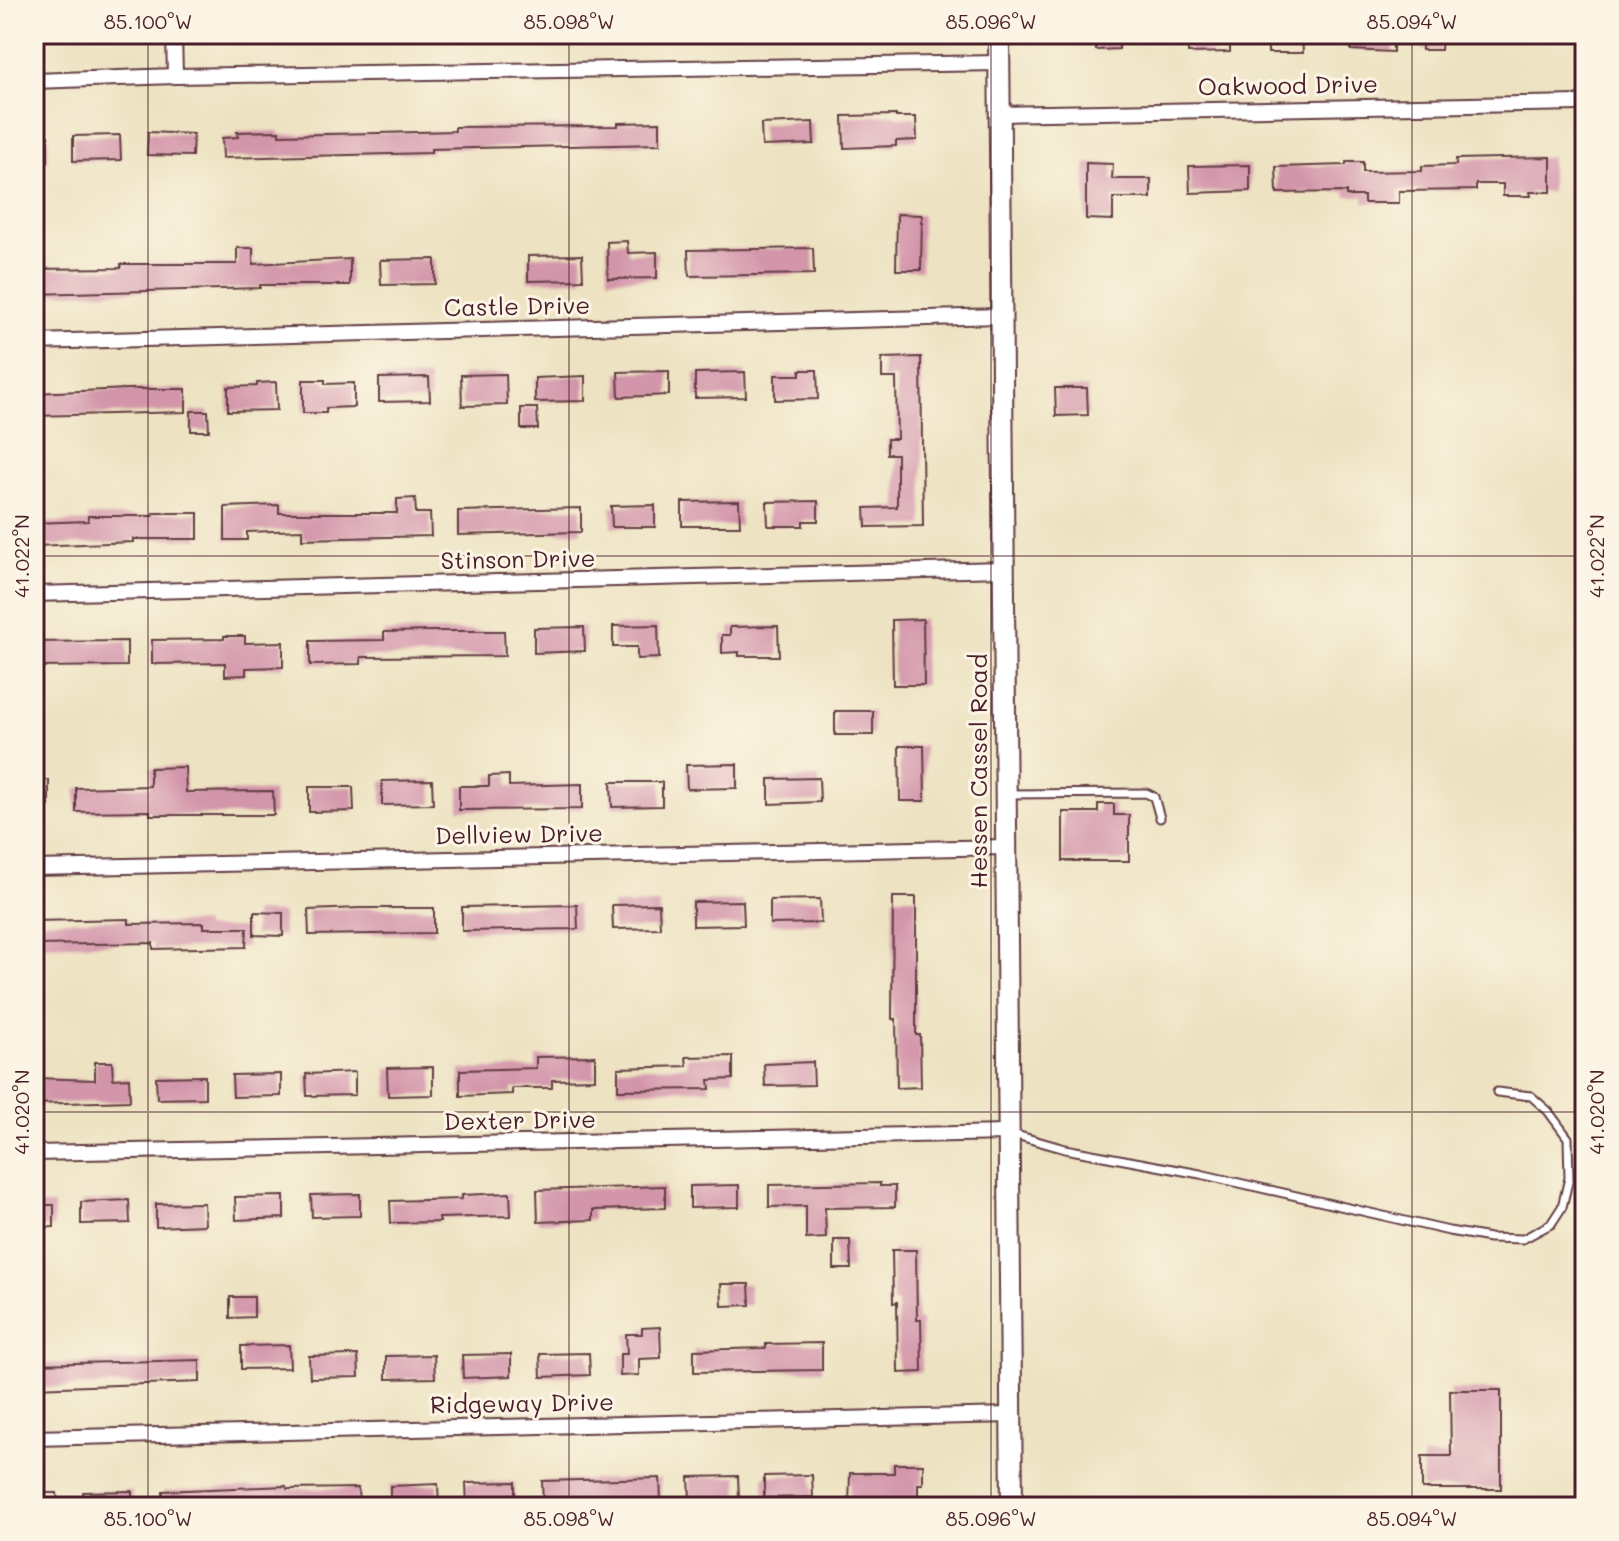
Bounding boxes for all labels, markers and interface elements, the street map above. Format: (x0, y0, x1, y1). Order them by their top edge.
text: 85.100°W (104, 8, 192, 34)
text: 85.098°W (523, 8, 615, 34)
text: 85.096°W (945, 8, 1037, 34)
text: 85.094°W (1367, 8, 1457, 34)
street label: Oakwood Drive (1198, 67, 1378, 102)
street label: Castle Drive (444, 289, 590, 322)
text: 41.022°N (8, 514, 34, 598)
text: 41.022°N (1583, 514, 1609, 598)
street label: Stinson Drive (440, 542, 596, 575)
street label: Hessen Cassel Road (962, 654, 993, 888)
street label: Dellview Drive (435, 817, 603, 850)
text: 41.020°N (8, 1070, 34, 1154)
text: 41.020°N (1583, 1070, 1609, 1154)
street label: Dexter Drive (444, 1103, 596, 1136)
street label: Ridgeway Drive (430, 1385, 614, 1420)
text: 85.100°W (104, 1505, 192, 1531)
text: 85.098°W (523, 1505, 615, 1531)
text: 85.096°W (945, 1505, 1037, 1531)
text: 85.094°W (1367, 1505, 1457, 1531)

